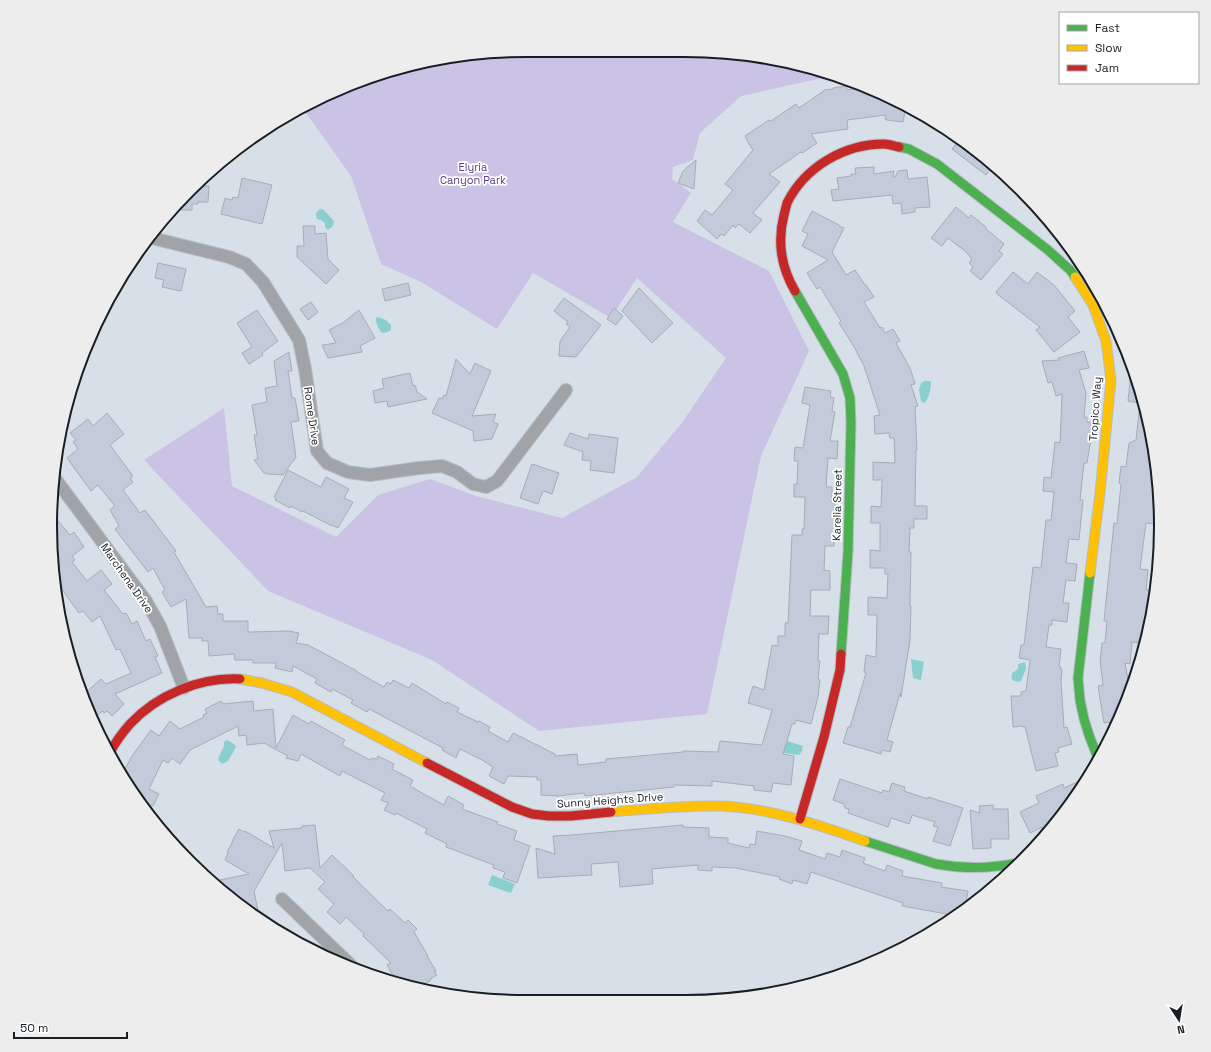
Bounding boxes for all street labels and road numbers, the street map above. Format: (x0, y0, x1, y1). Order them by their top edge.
street label: Tropico Way (1086, 376, 1104, 442)
street label: Rome Drive (301, 386, 323, 446)
street label: Karelia Street (829, 469, 845, 541)
street label: Marchena Drive (98, 540, 156, 616)
street label: Sunny Heights Drive (556, 789, 664, 811)

